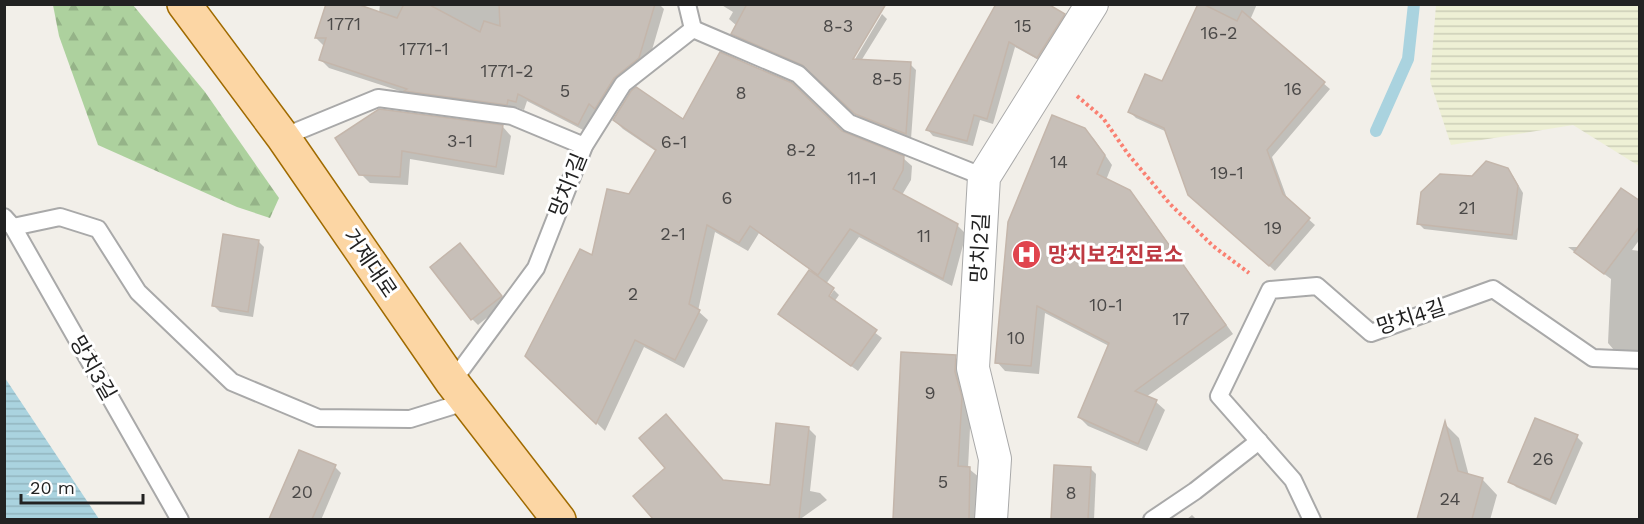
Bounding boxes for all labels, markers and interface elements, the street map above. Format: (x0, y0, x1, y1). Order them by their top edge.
house number: 1771 (327, 13, 361, 34)
house number: 8-3 (823, 15, 853, 36)
house number: 15 (1014, 15, 1032, 36)
house number: 16-2 (1201, 22, 1237, 43)
house number: 1771-1 (399, 38, 449, 59)
house number: 1771-2 (480, 60, 534, 81)
house number: 8-5 (872, 68, 902, 89)
house number: 16 (1284, 78, 1302, 99)
house number: 5 (560, 80, 570, 101)
house number: 8 (735, 82, 747, 103)
house number: 3-1 (447, 130, 473, 151)
house number: 6-1 (661, 131, 687, 152)
house number: 8-2 (786, 139, 816, 160)
street label: 망치1길 (544, 149, 592, 220)
house number: 14 (1050, 151, 1068, 172)
house number: 19-1 (1210, 162, 1244, 183)
house number: 11-1 (847, 167, 877, 188)
house number: 6 (722, 187, 732, 208)
house number: 21 (1458, 197, 1476, 218)
street label: 망치2길 (965, 212, 994, 284)
house number: 19 (1264, 217, 1282, 238)
house number: 2-1 (660, 223, 686, 244)
street label: 거제대로 (338, 224, 402, 302)
house number: 11 (917, 225, 931, 246)
hospital icon: 망치보건진료소 (1011, 239, 1043, 271)
place label: 망치보건진료소 (1048, 242, 1183, 267)
house number: 2 (628, 283, 638, 304)
house number: 10-1 (1089, 294, 1123, 315)
street label: 망치4길 (1373, 294, 1448, 339)
house number: 17 (1172, 308, 1190, 329)
house number: 10 (1007, 327, 1025, 348)
street label: 망치3길 (65, 331, 122, 404)
house number: 9 (924, 382, 936, 403)
house number: 26 (1532, 448, 1554, 469)
scale bar (21, 467, 142, 505)
house number: 5 (938, 471, 948, 492)
text: 20 m (30, 477, 75, 498)
house number: 20 (291, 481, 313, 502)
house number: 8 (1065, 482, 1077, 503)
house number: 24 (1440, 488, 1460, 509)

